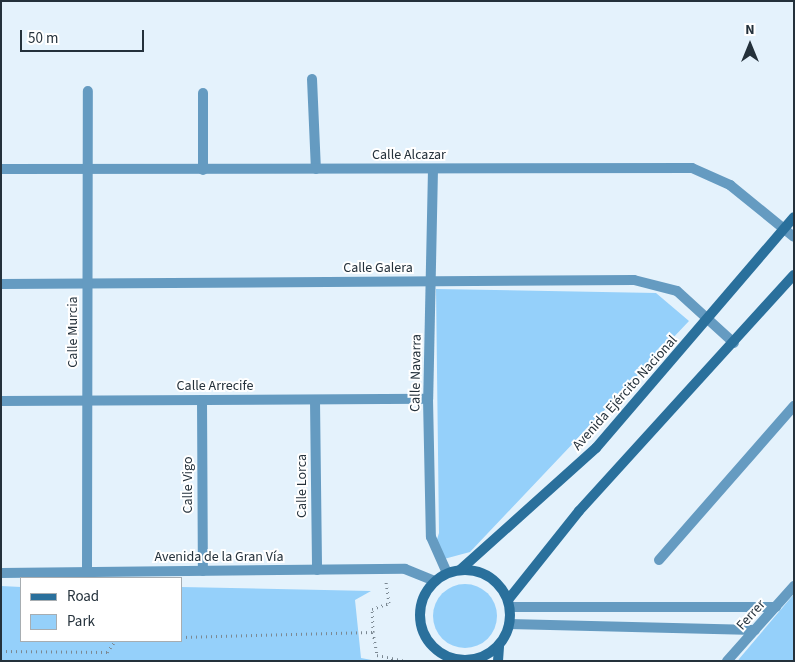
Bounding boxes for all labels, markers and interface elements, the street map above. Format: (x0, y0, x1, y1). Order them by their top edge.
scale bar (22, 20, 146, 52)
north arrow (725, 20, 775, 70)
text: N (745, 20, 755, 40)
text: 50 m (28, 28, 58, 49)
street label: Calle Alcazar (372, 147, 446, 163)
street label: Calle Galera (343, 260, 413, 276)
street label: Calle Murcia (65, 296, 81, 368)
street label: Avenida Ejército Nacional (569, 332, 681, 454)
street label: Calle Navarra (407, 334, 425, 412)
street label: Calle Arrecife (177, 378, 253, 394)
street label: Calle Lorca (294, 454, 310, 518)
street label: Calle Vigo (180, 456, 196, 514)
street label: Avenida de la Gran Vía (154, 549, 284, 565)
legend (20, 577, 182, 642)
text: Road (67, 586, 99, 607)
street label: Ferrer (733, 596, 769, 634)
text: Park (67, 611, 95, 632)

